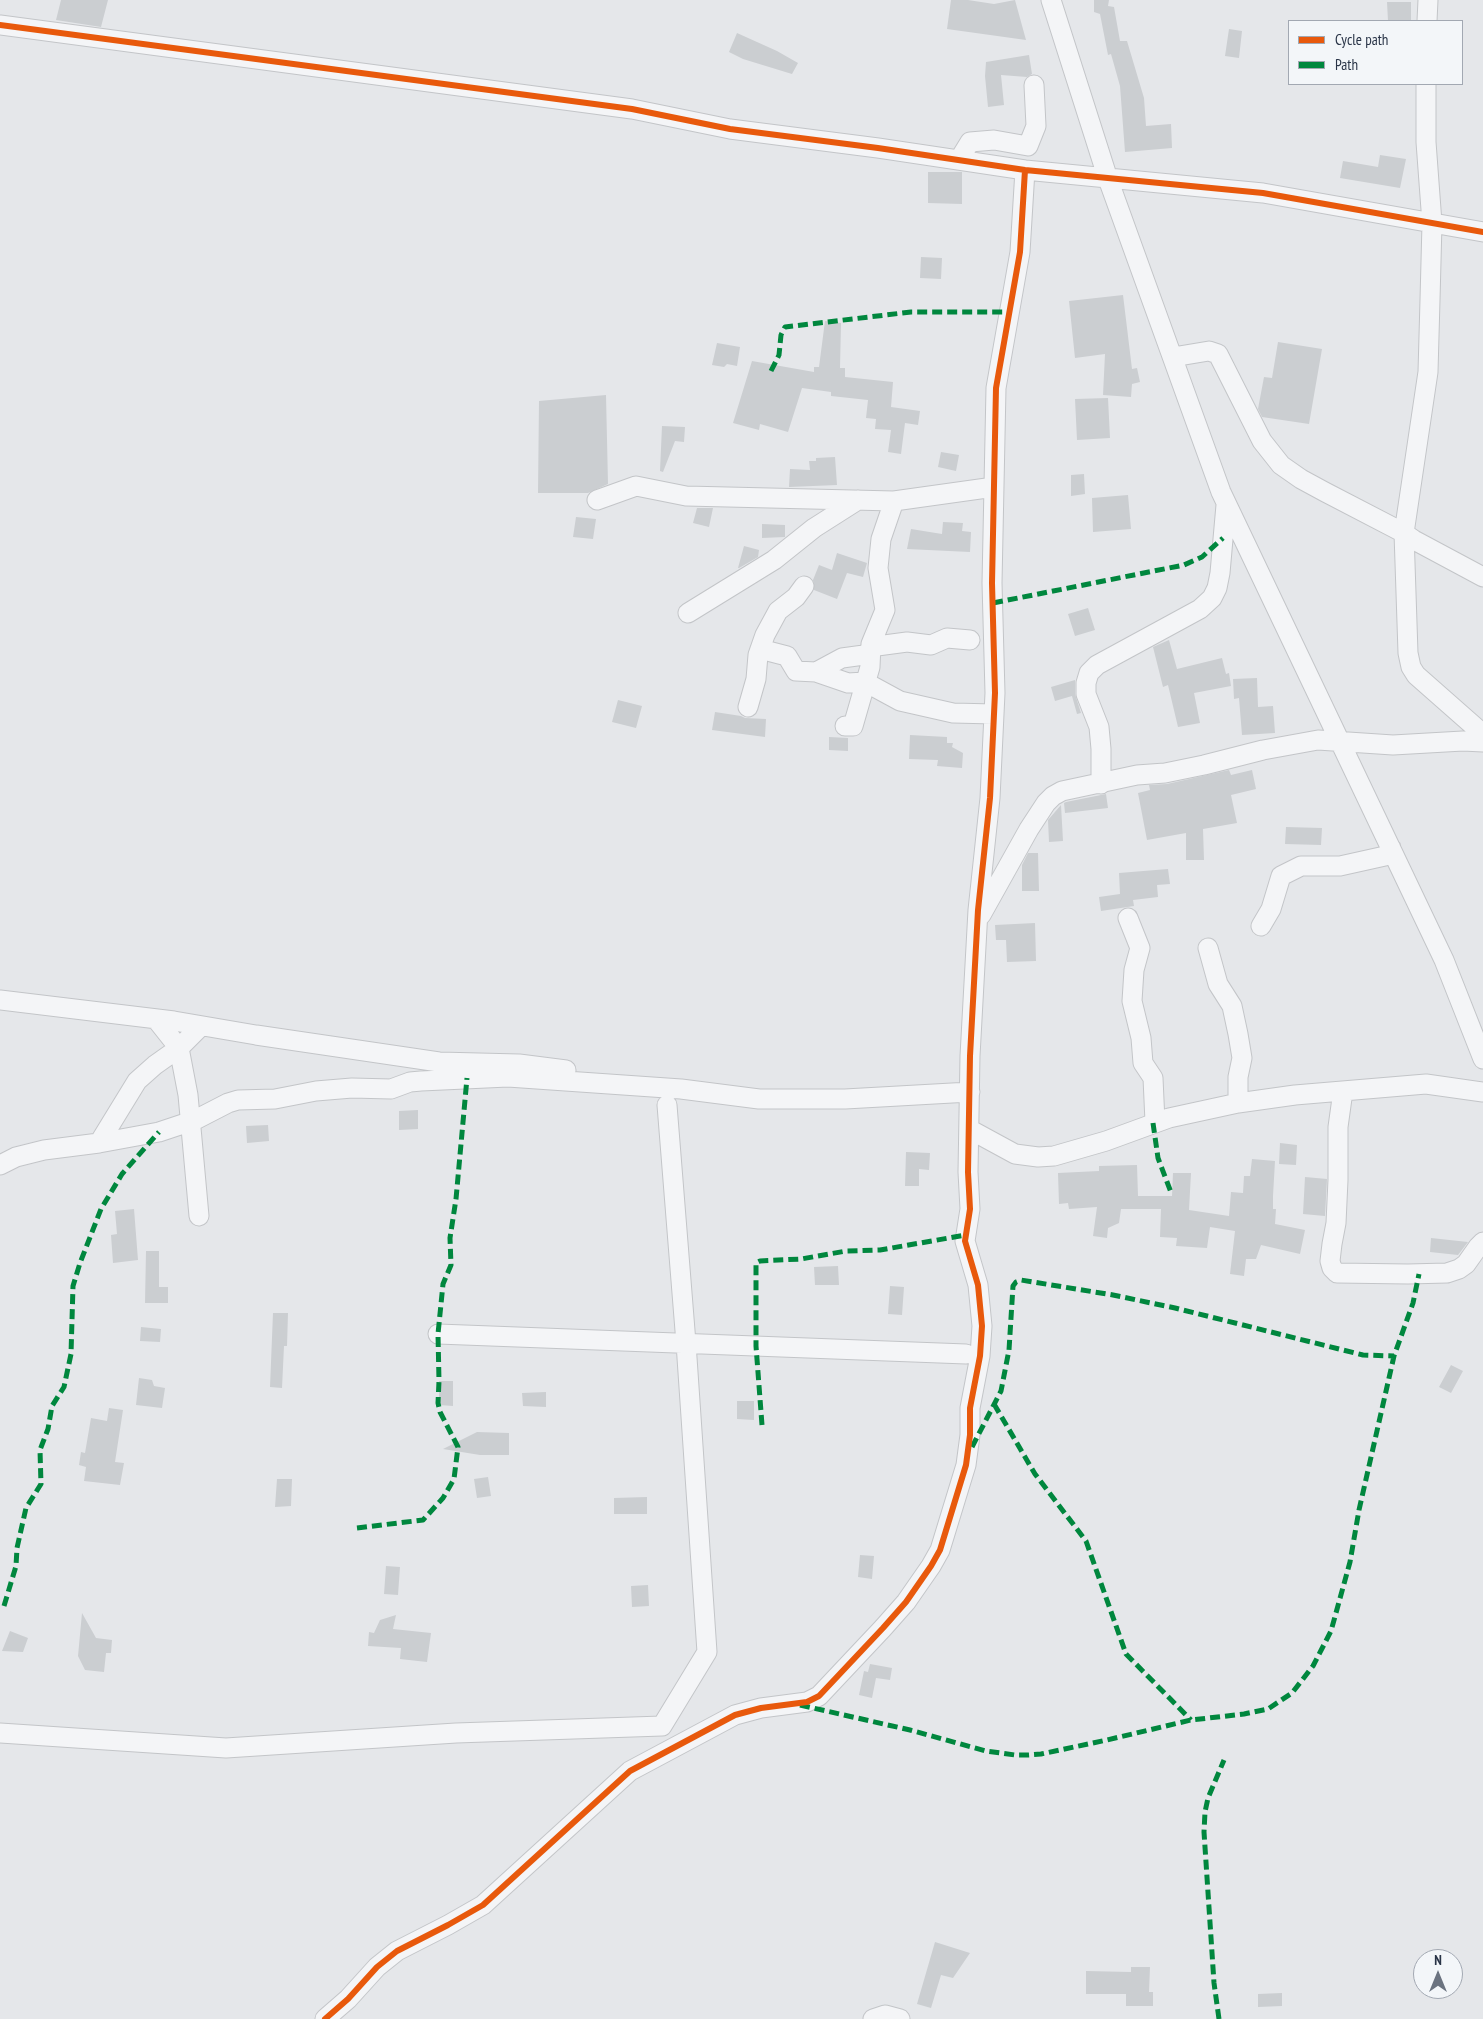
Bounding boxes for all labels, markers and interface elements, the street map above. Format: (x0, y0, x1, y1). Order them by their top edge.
legend (1288, 20, 1463, 85)
text: Cycle path (1335, 30, 1388, 49)
text: Path (1335, 55, 1358, 74)
north arrow (1413, 1949, 1463, 1999)
text: N (1434, 1951, 1442, 1969)

